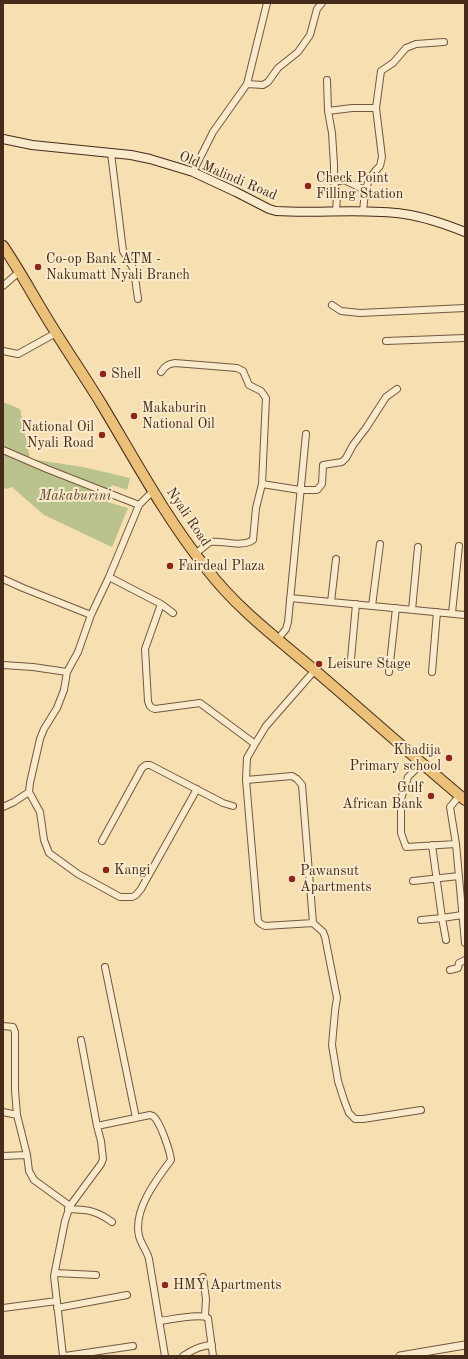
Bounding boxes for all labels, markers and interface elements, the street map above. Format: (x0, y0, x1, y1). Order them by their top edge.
street label: Old Malindi Road (176, 148, 280, 204)
place label: Check Point Filling Station (316, 170, 403, 202)
marker: Check Point Filling Station (303, 181, 313, 191)
place label: Co-op Bank ATM - Nakumatt Nyali Branch (46, 251, 190, 284)
marker: Co-op Bank ATM - Nakumatt Nyali Branch (33, 262, 43, 272)
place label: Shell (111, 366, 141, 382)
marker: Shell (98, 369, 108, 379)
place label: Makaburin National Oil (142, 400, 215, 432)
marker: Makaburin National Oil (129, 411, 139, 421)
place label: National Oil Nyali Road (21, 419, 94, 452)
marker: National Oil Nyali Road (97, 430, 107, 440)
street label: Nyali Road (162, 484, 214, 550)
park label: Makaburini (39, 488, 111, 504)
place label: Fairdeal Plaza (178, 558, 265, 574)
marker: Fairdeal Plaza (165, 561, 175, 571)
place label: Leisure Stage (327, 656, 411, 672)
marker: Leisure Stage (314, 659, 324, 669)
place label: Khadija Primary school (349, 742, 441, 774)
marker: Khadija Primary school (444, 753, 454, 763)
place label: Gulf African Bank (342, 780, 423, 812)
marker: Gulf African Bank (426, 791, 436, 801)
place label: Kangi (114, 862, 150, 878)
place label: Pawansut Apartments (300, 863, 372, 896)
marker: Kangi (101, 865, 111, 875)
marker: Pawansut Apartments (287, 874, 297, 884)
place label: HMY Apartments (173, 1277, 281, 1293)
marker: HMY Apartments (160, 1280, 170, 1290)

